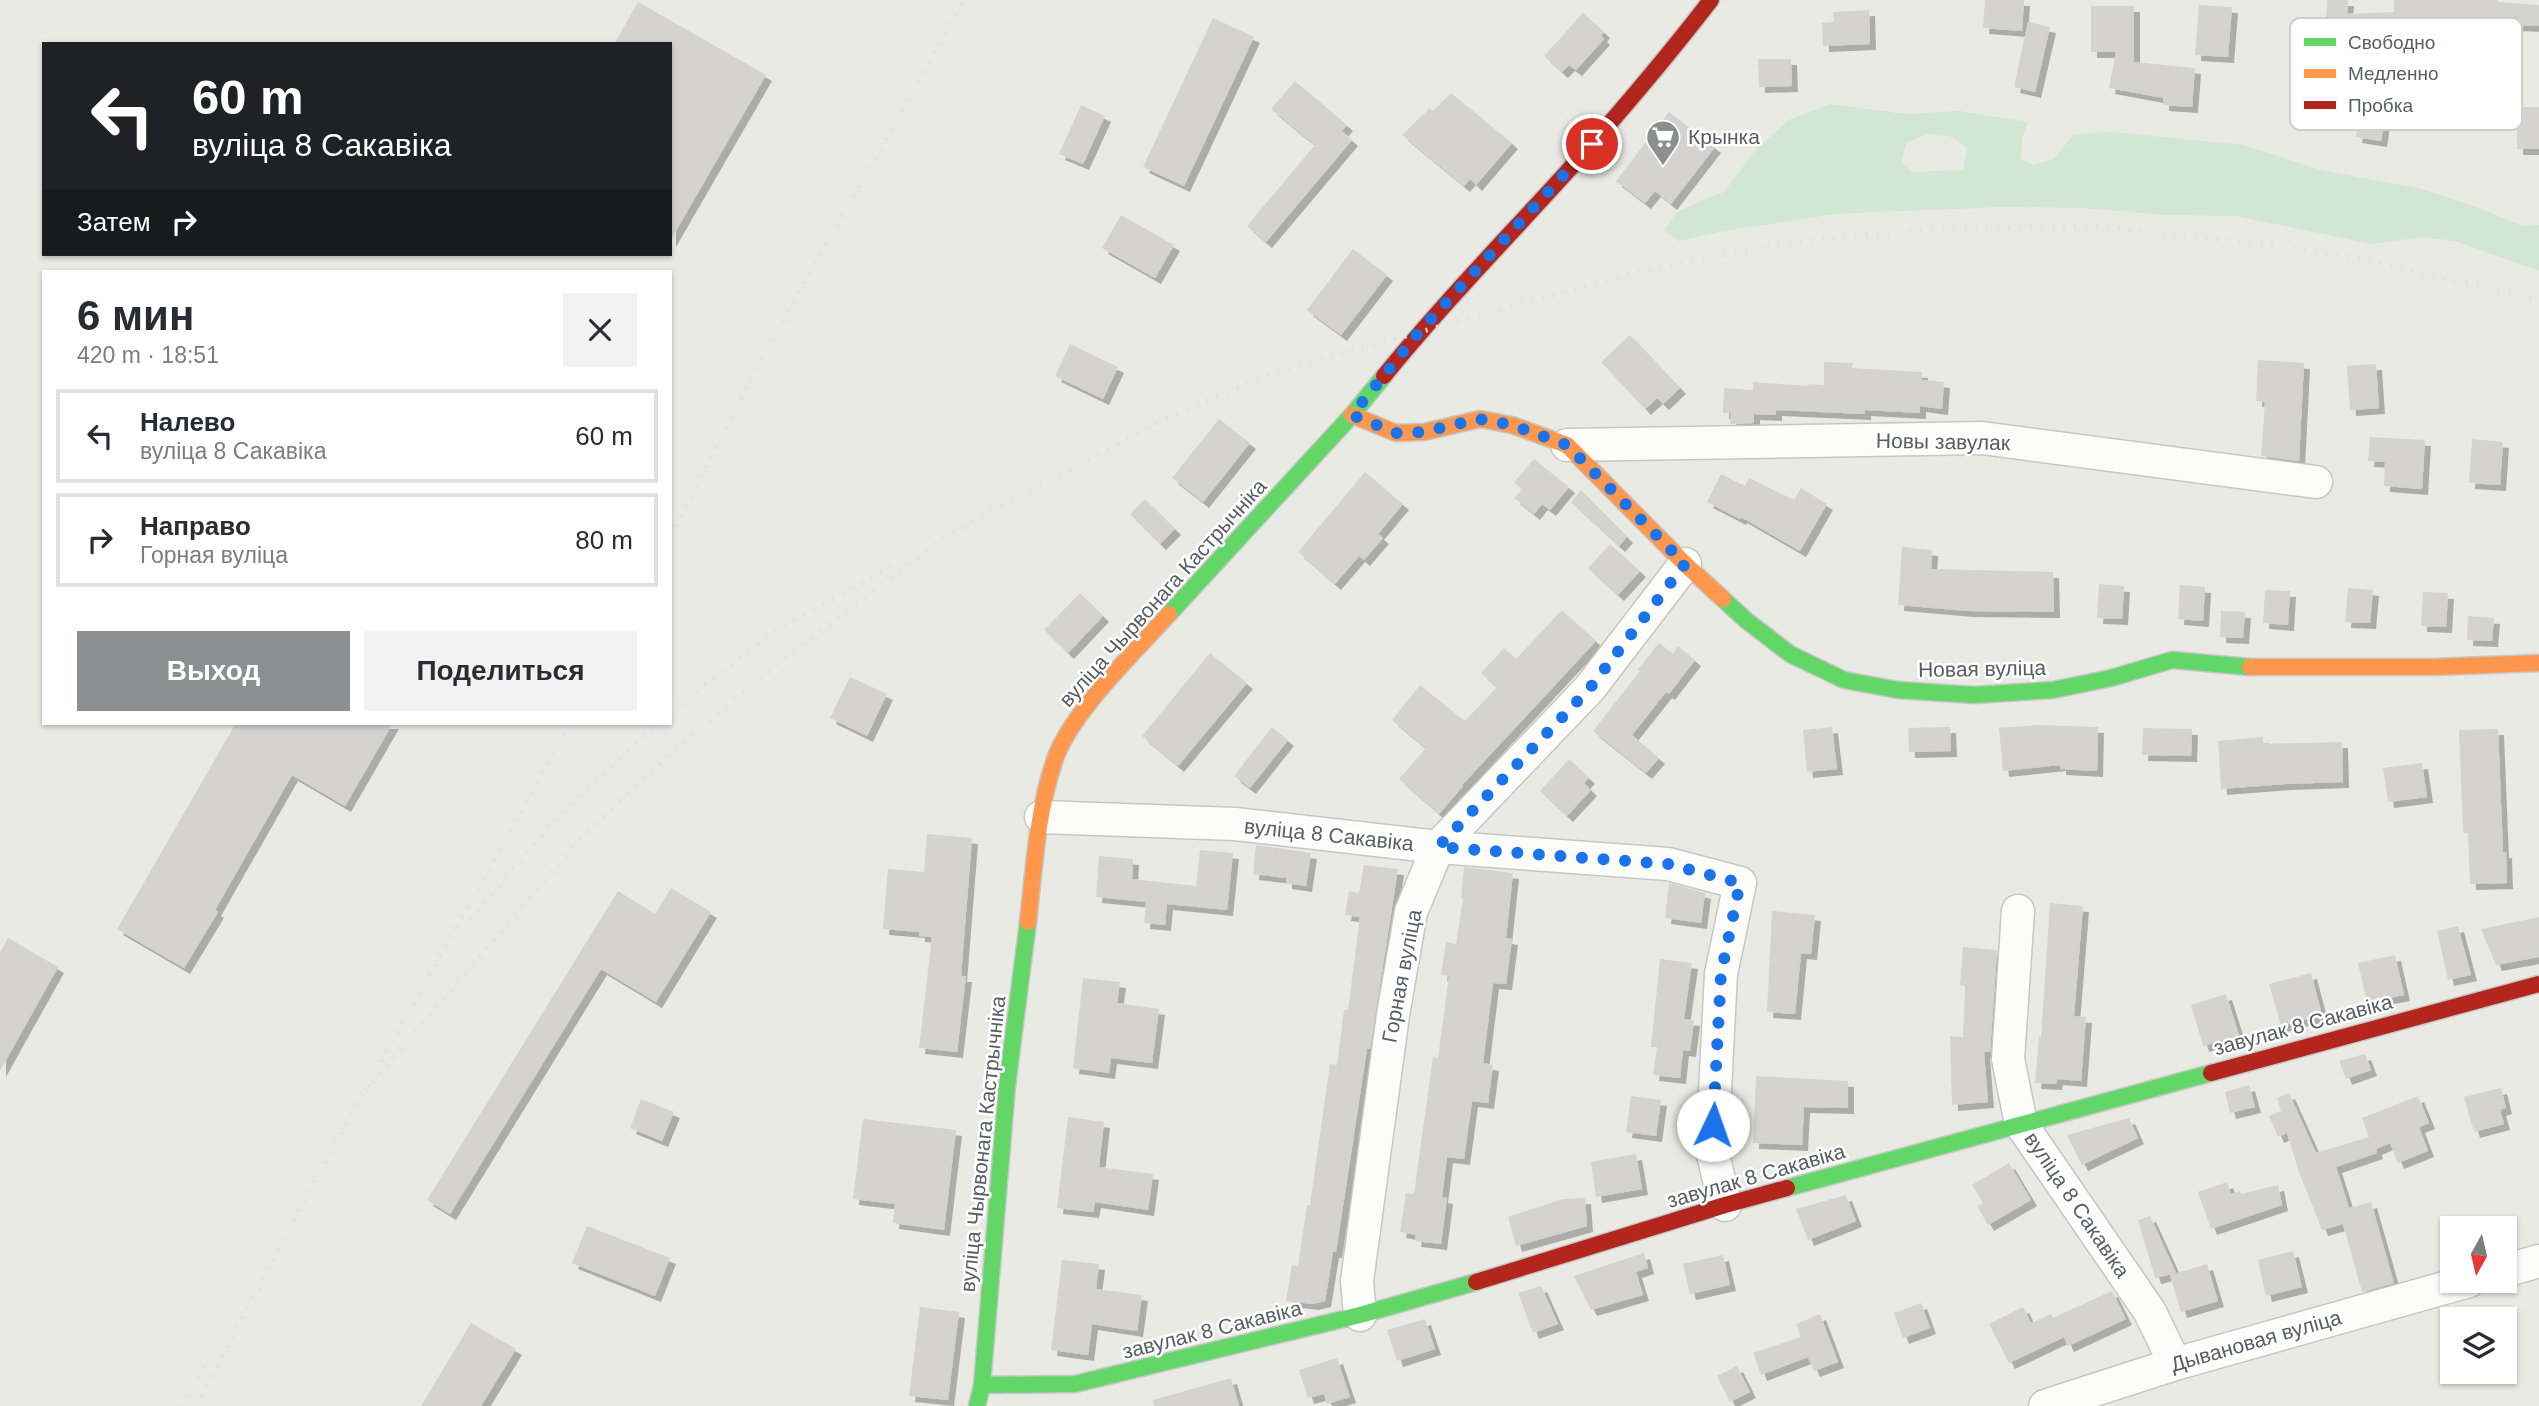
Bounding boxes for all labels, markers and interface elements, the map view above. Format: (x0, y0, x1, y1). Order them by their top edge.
legend (2290, 18, 2522, 130)
text: Свободно (2348, 32, 2435, 53)
text: Медленно (2348, 63, 2438, 84)
icon: left (77, 70, 168, 161)
text: 60 m (192, 70, 304, 124)
text: Пробка (2348, 95, 2413, 116)
pin (1562, 114, 1622, 174)
supermarket icon: Крынка (1644, 118, 1682, 167)
icon: arrive (1573, 125, 1611, 163)
place label: Крынка (1688, 125, 1760, 148)
text: вуліца 8 Сакавіка (192, 127, 451, 163)
icon: right (165, 203, 203, 241)
text: Затем (77, 207, 151, 237)
text: 6 мин (77, 292, 194, 339)
button: close (563, 293, 637, 367)
text: 420 m · 18:51 (77, 342, 219, 368)
text: Налево (140, 407, 235, 437)
icon: left (81, 417, 119, 455)
text: 60 m (575, 421, 633, 451)
street label: Новы завулак (1876, 429, 2011, 454)
text: вуліца 8 Сакавіка (140, 438, 326, 464)
street label: вуліца Чырвонага Кастрычніка (1054, 474, 1271, 711)
text: Направо (140, 511, 251, 541)
icon: right (81, 521, 119, 559)
text: 80 m (575, 525, 633, 555)
text: Горная вуліца (140, 542, 288, 568)
button: Выход (77, 631, 350, 711)
button: Поделиться (364, 631, 637, 711)
street label: Новая вуліца (1918, 656, 2047, 681)
street label: вуліца 8 Сакавіка (1243, 814, 1415, 855)
street label: Горная вуліца (1377, 907, 1426, 1044)
street label: завулак 8 Сакавіка (2211, 990, 2395, 1059)
street label: вуліца Чырвонага Кастрычніка (955, 994, 1010, 1293)
position arrow (1676, 1088, 1750, 1162)
street label: вуліца 8 Сакавіка (2020, 1128, 2135, 1282)
street label: завулак 8 Сакавіка (1664, 1139, 1848, 1212)
north arrow (2440, 1216, 2516, 1293)
map controls (2440, 1216, 2517, 1384)
street label: завулак 8 Сакавіка (1120, 1296, 1304, 1363)
street label: Дывановая вуліца (2168, 1305, 2344, 1376)
button: layers (2440, 1307, 2517, 1384)

